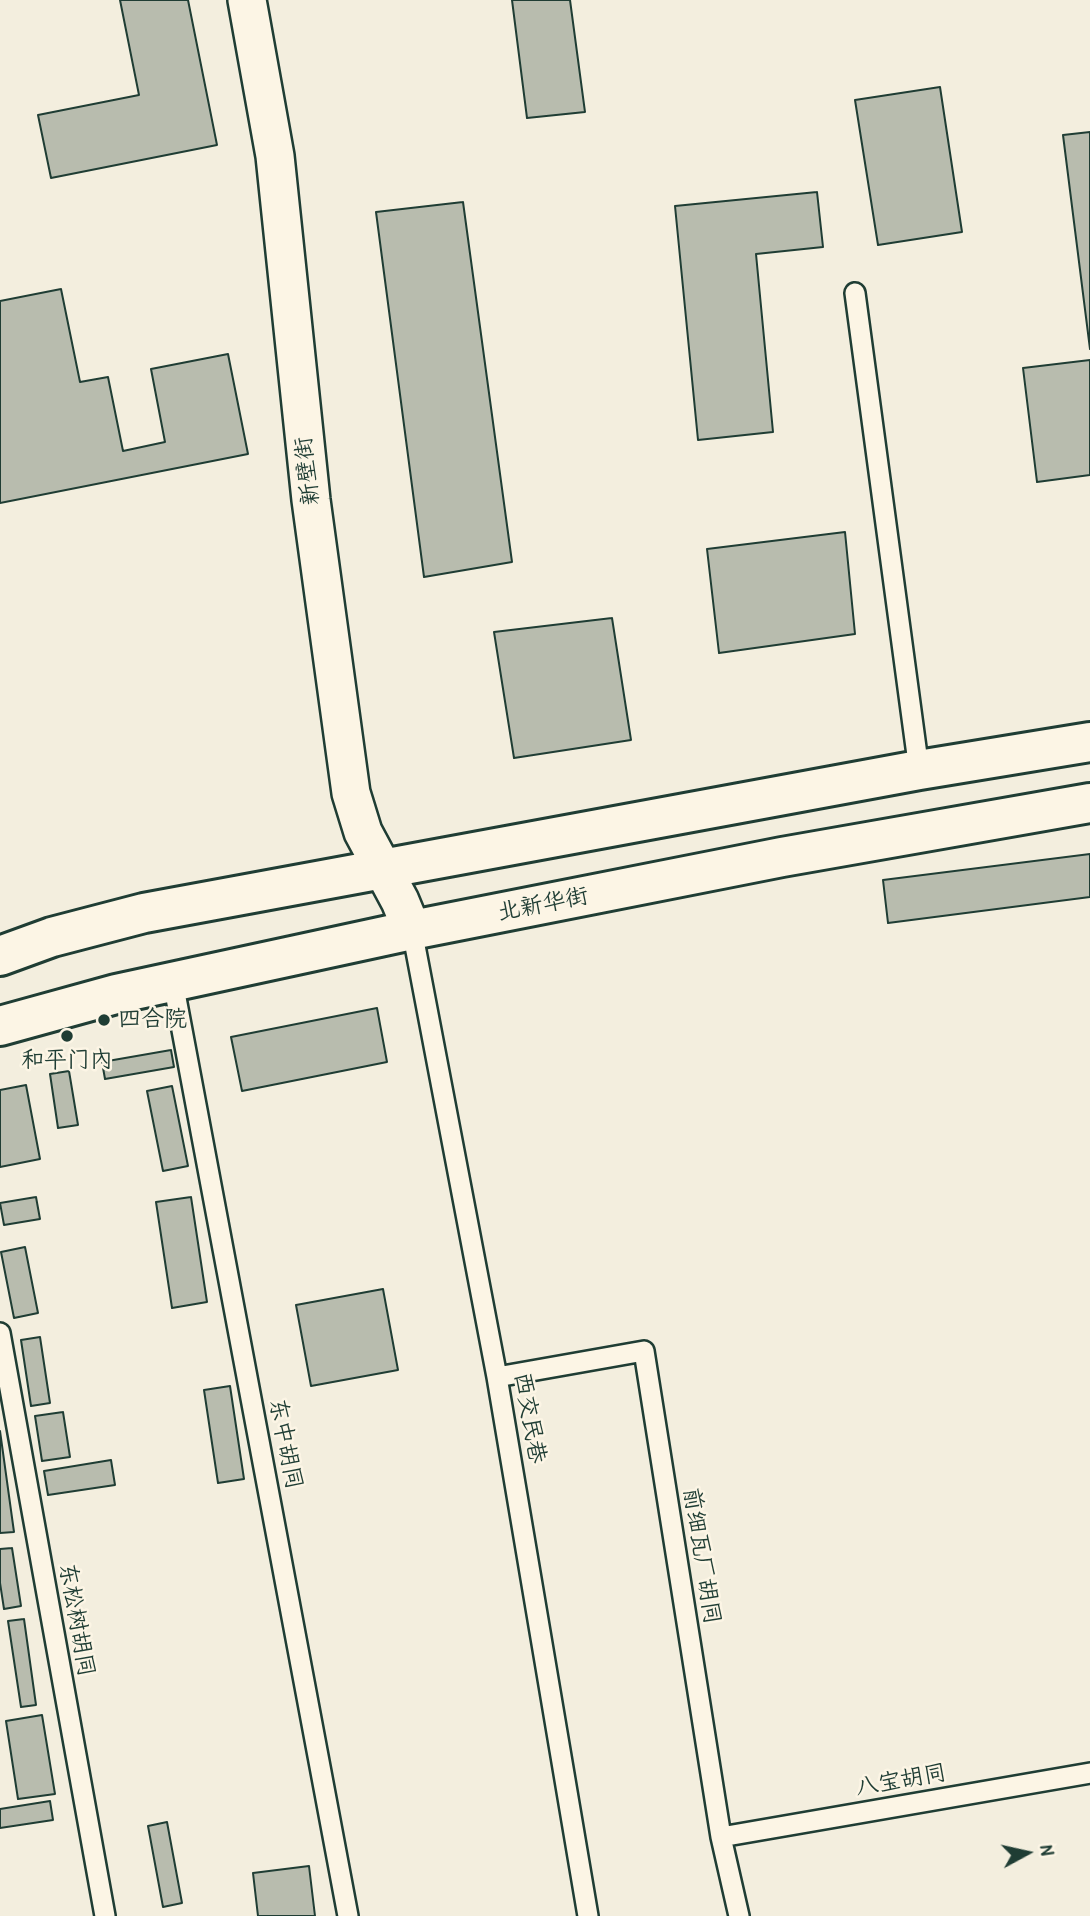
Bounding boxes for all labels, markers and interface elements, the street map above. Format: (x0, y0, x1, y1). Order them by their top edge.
street label: 新壁街 (290, 435, 326, 507)
street label: 北新华街 (495, 883, 591, 927)
place label: 四合院 (118, 1006, 187, 1034)
marker: 四合院 (96, 1012, 112, 1028)
marker: 和平门内 (59, 1028, 75, 1044)
place label: 和平门内 (21, 1047, 113, 1075)
street label: 西交民巷 (507, 1370, 551, 1466)
street label: 东中胡同 (263, 1396, 307, 1492)
street label: 前细瓦厂胡同 (677, 1486, 725, 1626)
street label: 东松树胡同 (52, 1561, 100, 1679)
street label: 八宝胡同 (853, 1759, 949, 1803)
north arrow (992, 1818, 1062, 1888)
text: N (1034, 1843, 1061, 1857)

